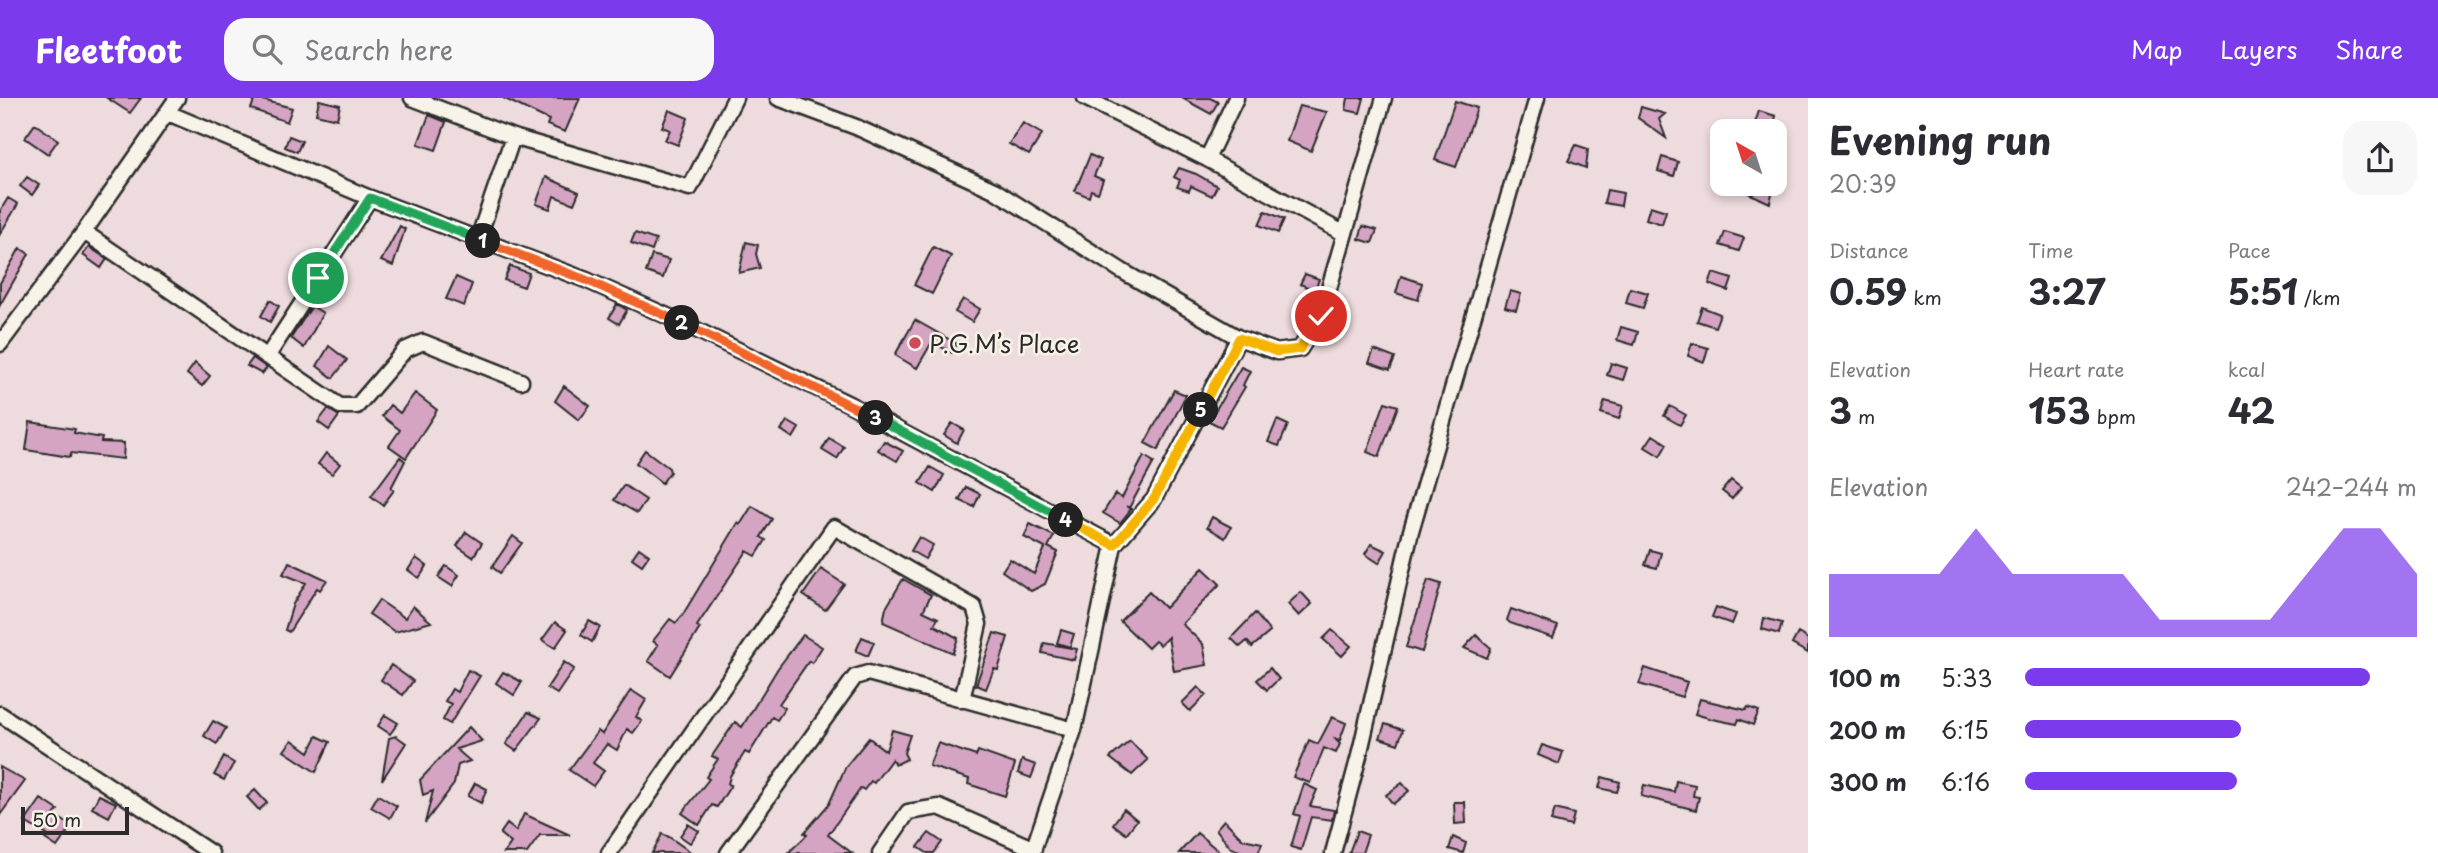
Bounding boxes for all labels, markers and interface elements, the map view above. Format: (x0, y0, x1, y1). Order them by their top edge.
search box (224, 18, 714, 81)
text: Fleetfoot (35, 24, 182, 74)
icon: search (248, 30, 286, 68)
text: Search here (304, 30, 453, 69)
text: Map (2131, 31, 2182, 67)
text: Layers (2220, 31, 2297, 67)
text: Share (2335, 31, 2403, 67)
text: Evening run (1829, 111, 2051, 168)
north arrow (1710, 119, 1787, 196)
map controls (1710, 119, 1787, 196)
button: share (2343, 121, 2417, 195)
text: 20:39 (1829, 166, 1897, 201)
pin: 1 (466, 223, 500, 258)
text: 1 (478, 226, 487, 254)
text: Distance (1829, 236, 1909, 264)
text: Time (2028, 236, 2073, 264)
text: Pace (2228, 236, 2271, 264)
pin (288, 248, 348, 308)
icon: arrive (299, 259, 337, 297)
text: 0.59 (1829, 264, 1907, 317)
text: 3:27 (2028, 264, 2106, 317)
text: 5:51 (2228, 264, 2298, 317)
text: km (1907, 283, 1942, 311)
text: /km (2298, 283, 2340, 311)
pin (1291, 286, 1351, 346)
icon: check (1302, 297, 1340, 335)
pin: 2 (664, 306, 700, 341)
text: 2 (675, 308, 688, 336)
place label: P.G.M’s Place (929, 325, 1079, 361)
marker: P.G.M’s Place (907, 335, 923, 351)
text: Elevation (1829, 355, 1911, 383)
text: Heart rate (2028, 355, 2124, 383)
text: kcal (2228, 355, 2266, 383)
text: 3 (1829, 383, 1852, 436)
text: 153 (2028, 383, 2091, 436)
text: 42 (2228, 383, 2275, 436)
pin: 5 (1184, 392, 1218, 428)
text: 5 (1194, 395, 1207, 423)
pin: 3 (858, 400, 894, 436)
text: m (1852, 402, 1875, 430)
text: bpm (2091, 402, 2136, 430)
text: 3 (869, 403, 882, 431)
text: Elevation (1829, 469, 1928, 504)
text: 242–244 m (2286, 469, 2417, 504)
pin: 4 (1048, 502, 1084, 538)
text: 4 (1059, 505, 1072, 533)
text: 100 m (1829, 660, 1901, 695)
text: 5:33 (1941, 660, 1993, 695)
text: 200 m (1829, 712, 1906, 747)
text: 6:15 (1941, 712, 1989, 747)
text: 300 m (1829, 764, 1907, 799)
text: 6:16 (1941, 764, 1990, 799)
scale bar (21, 804, 130, 836)
text: 50 m (32, 805, 81, 833)

